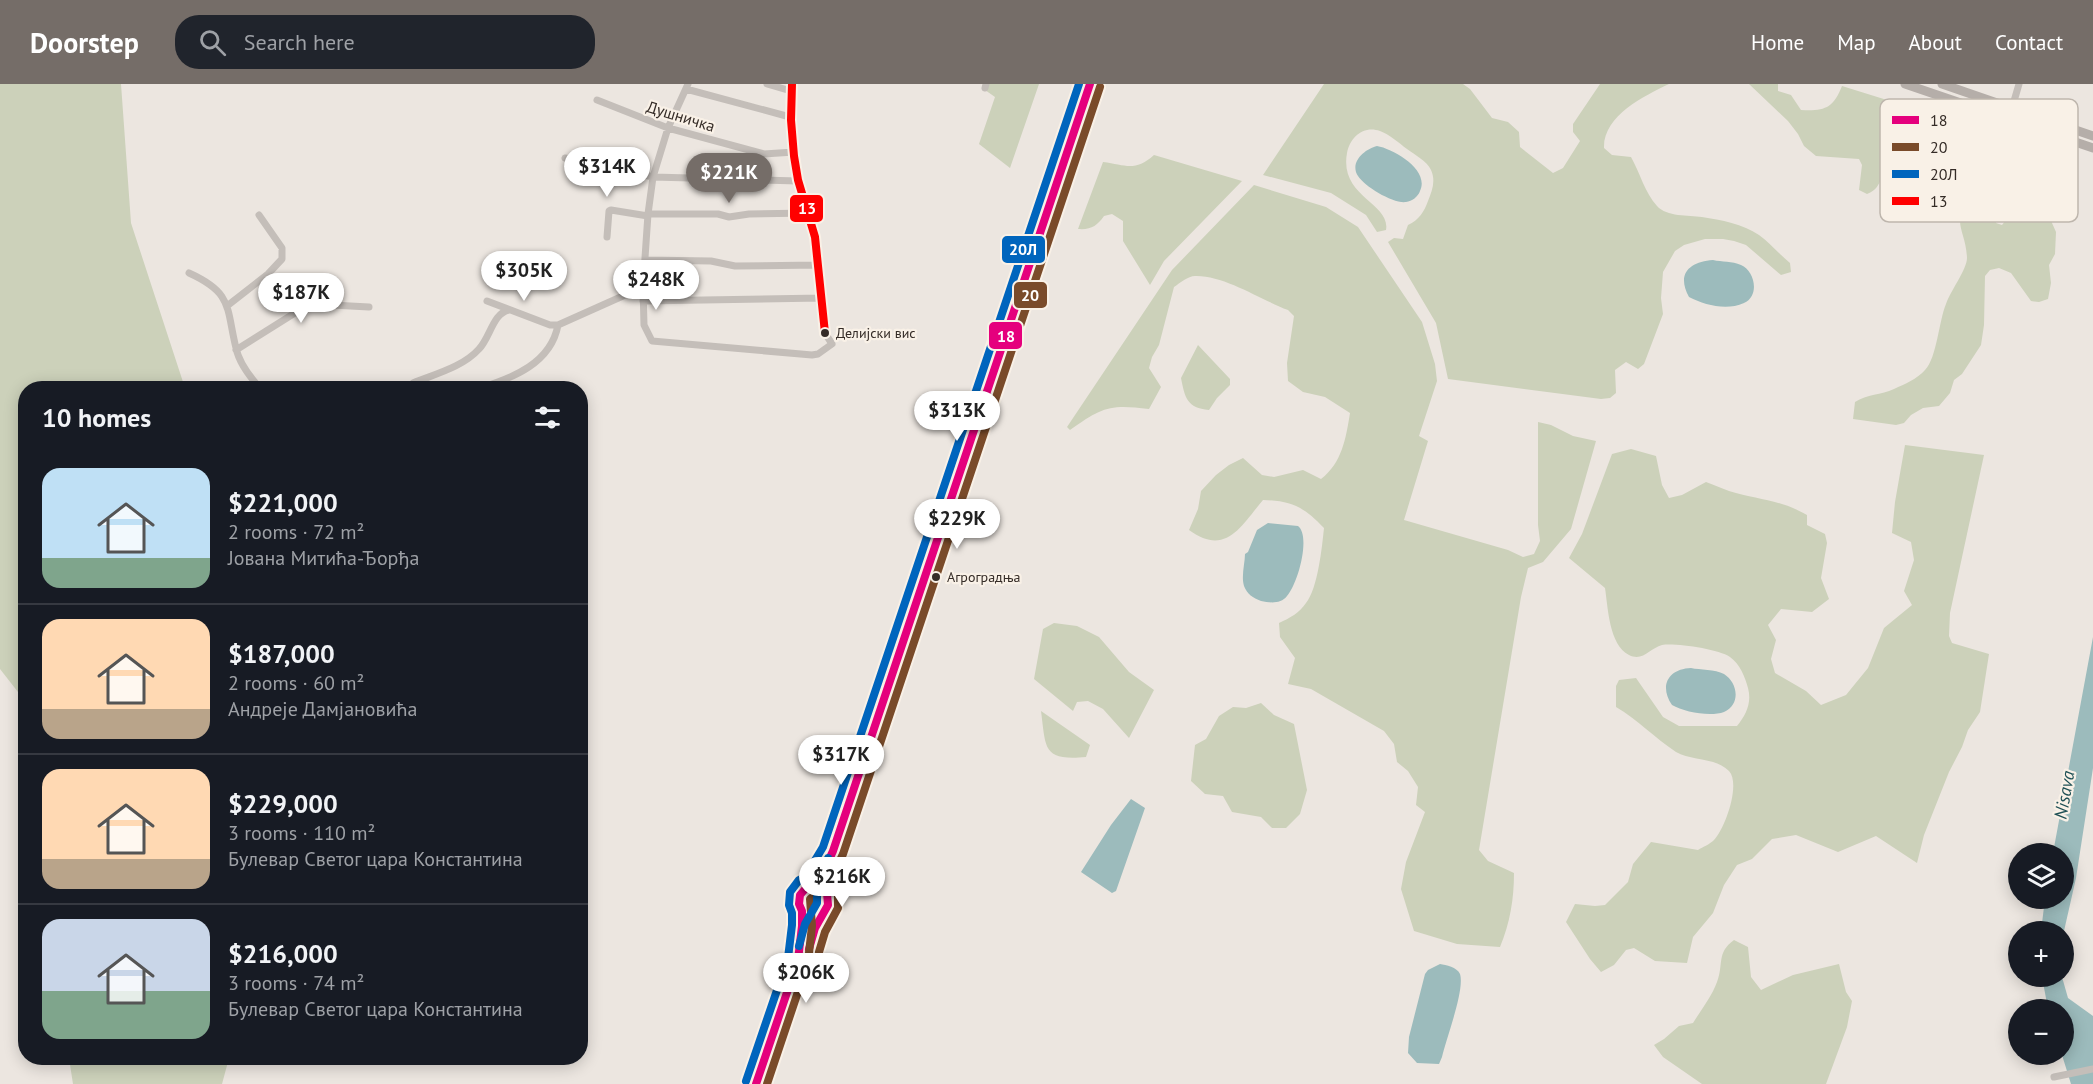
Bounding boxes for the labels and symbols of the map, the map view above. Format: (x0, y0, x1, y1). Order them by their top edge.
street label: Душничка (644, 96, 718, 136)
legend (1880, 99, 2078, 222)
text: 18 (1930, 110, 1947, 130)
text: 20 (1930, 137, 1948, 157)
pin: $314K (565, 147, 649, 198)
pin: $221K (687, 153, 771, 204)
text: 20Л (1930, 164, 1957, 184)
text: 13 (1930, 191, 1947, 211)
line badge: 13 (789, 194, 824, 223)
text: 13 (798, 198, 816, 218)
line badge: 20Л (1001, 235, 1046, 264)
text: 20Л (1009, 239, 1037, 259)
pin: $305K (482, 251, 566, 302)
pin: $248K (614, 260, 698, 311)
pin: $187K (259, 273, 343, 324)
line badge: 20 (1013, 281, 1048, 309)
text: 20 (1021, 285, 1039, 305)
line badge: 18 (988, 321, 1023, 350)
place label: Делијски вис (836, 324, 916, 342)
text: 18 (997, 326, 1015, 346)
marker: Делијски вис (819, 327, 831, 339)
pin: $313K (915, 391, 999, 442)
pin: $229K (915, 499, 999, 550)
place label: Агроградња (947, 568, 1020, 586)
marker: Агроградња (930, 571, 942, 583)
pin: $317K (799, 735, 883, 786)
water label: Nisava (2048, 769, 2080, 821)
pin: $216K (800, 857, 884, 908)
pin: $206K (764, 953, 848, 1004)

